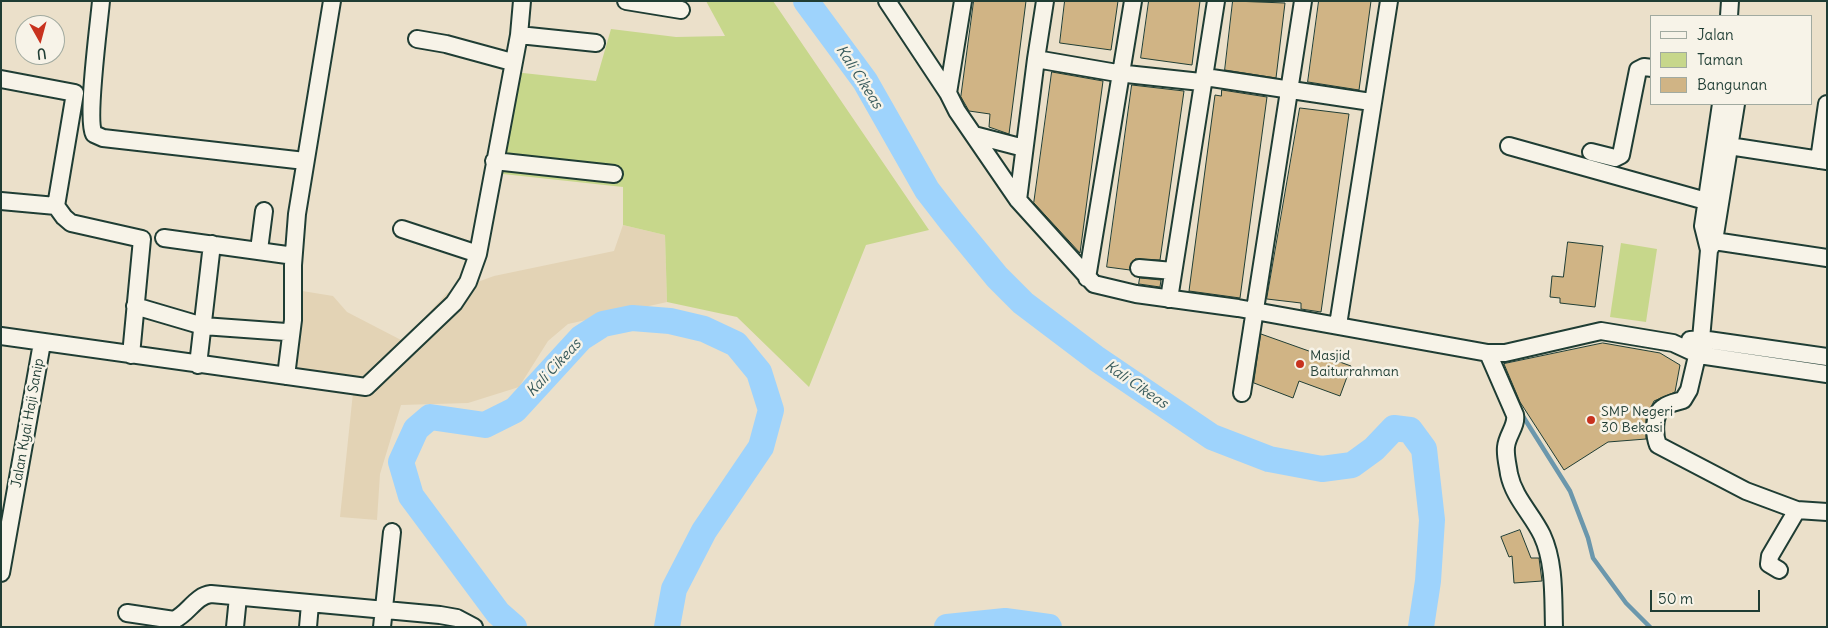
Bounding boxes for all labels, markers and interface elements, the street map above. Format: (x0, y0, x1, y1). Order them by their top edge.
north arrow (15, 15, 65, 65)
legend (1650, 15, 1813, 105)
text: Jalan (1697, 25, 1734, 44)
water label: Kali Cikeas (832, 42, 886, 112)
text: U (36, 44, 48, 63)
text: Taman (1697, 50, 1743, 69)
text: Bangunan (1697, 75, 1767, 94)
water label: Kali Cikeas (523, 335, 585, 401)
place label: Masjid Baiturrahman (1310, 348, 1399, 381)
street label: Jalan Kyai Haji Sanip (8, 357, 48, 489)
water label: Kali Cikeas (1101, 357, 1171, 413)
marker: Masjid Baiturrahman (1294, 358, 1306, 370)
place label: SMP Negeri 30 Bekasi (1601, 404, 1673, 437)
marker: SMP Negeri 30 Bekasi (1585, 414, 1597, 426)
scale bar (1653, 580, 1763, 612)
text: 50 m (1658, 589, 1693, 608)

